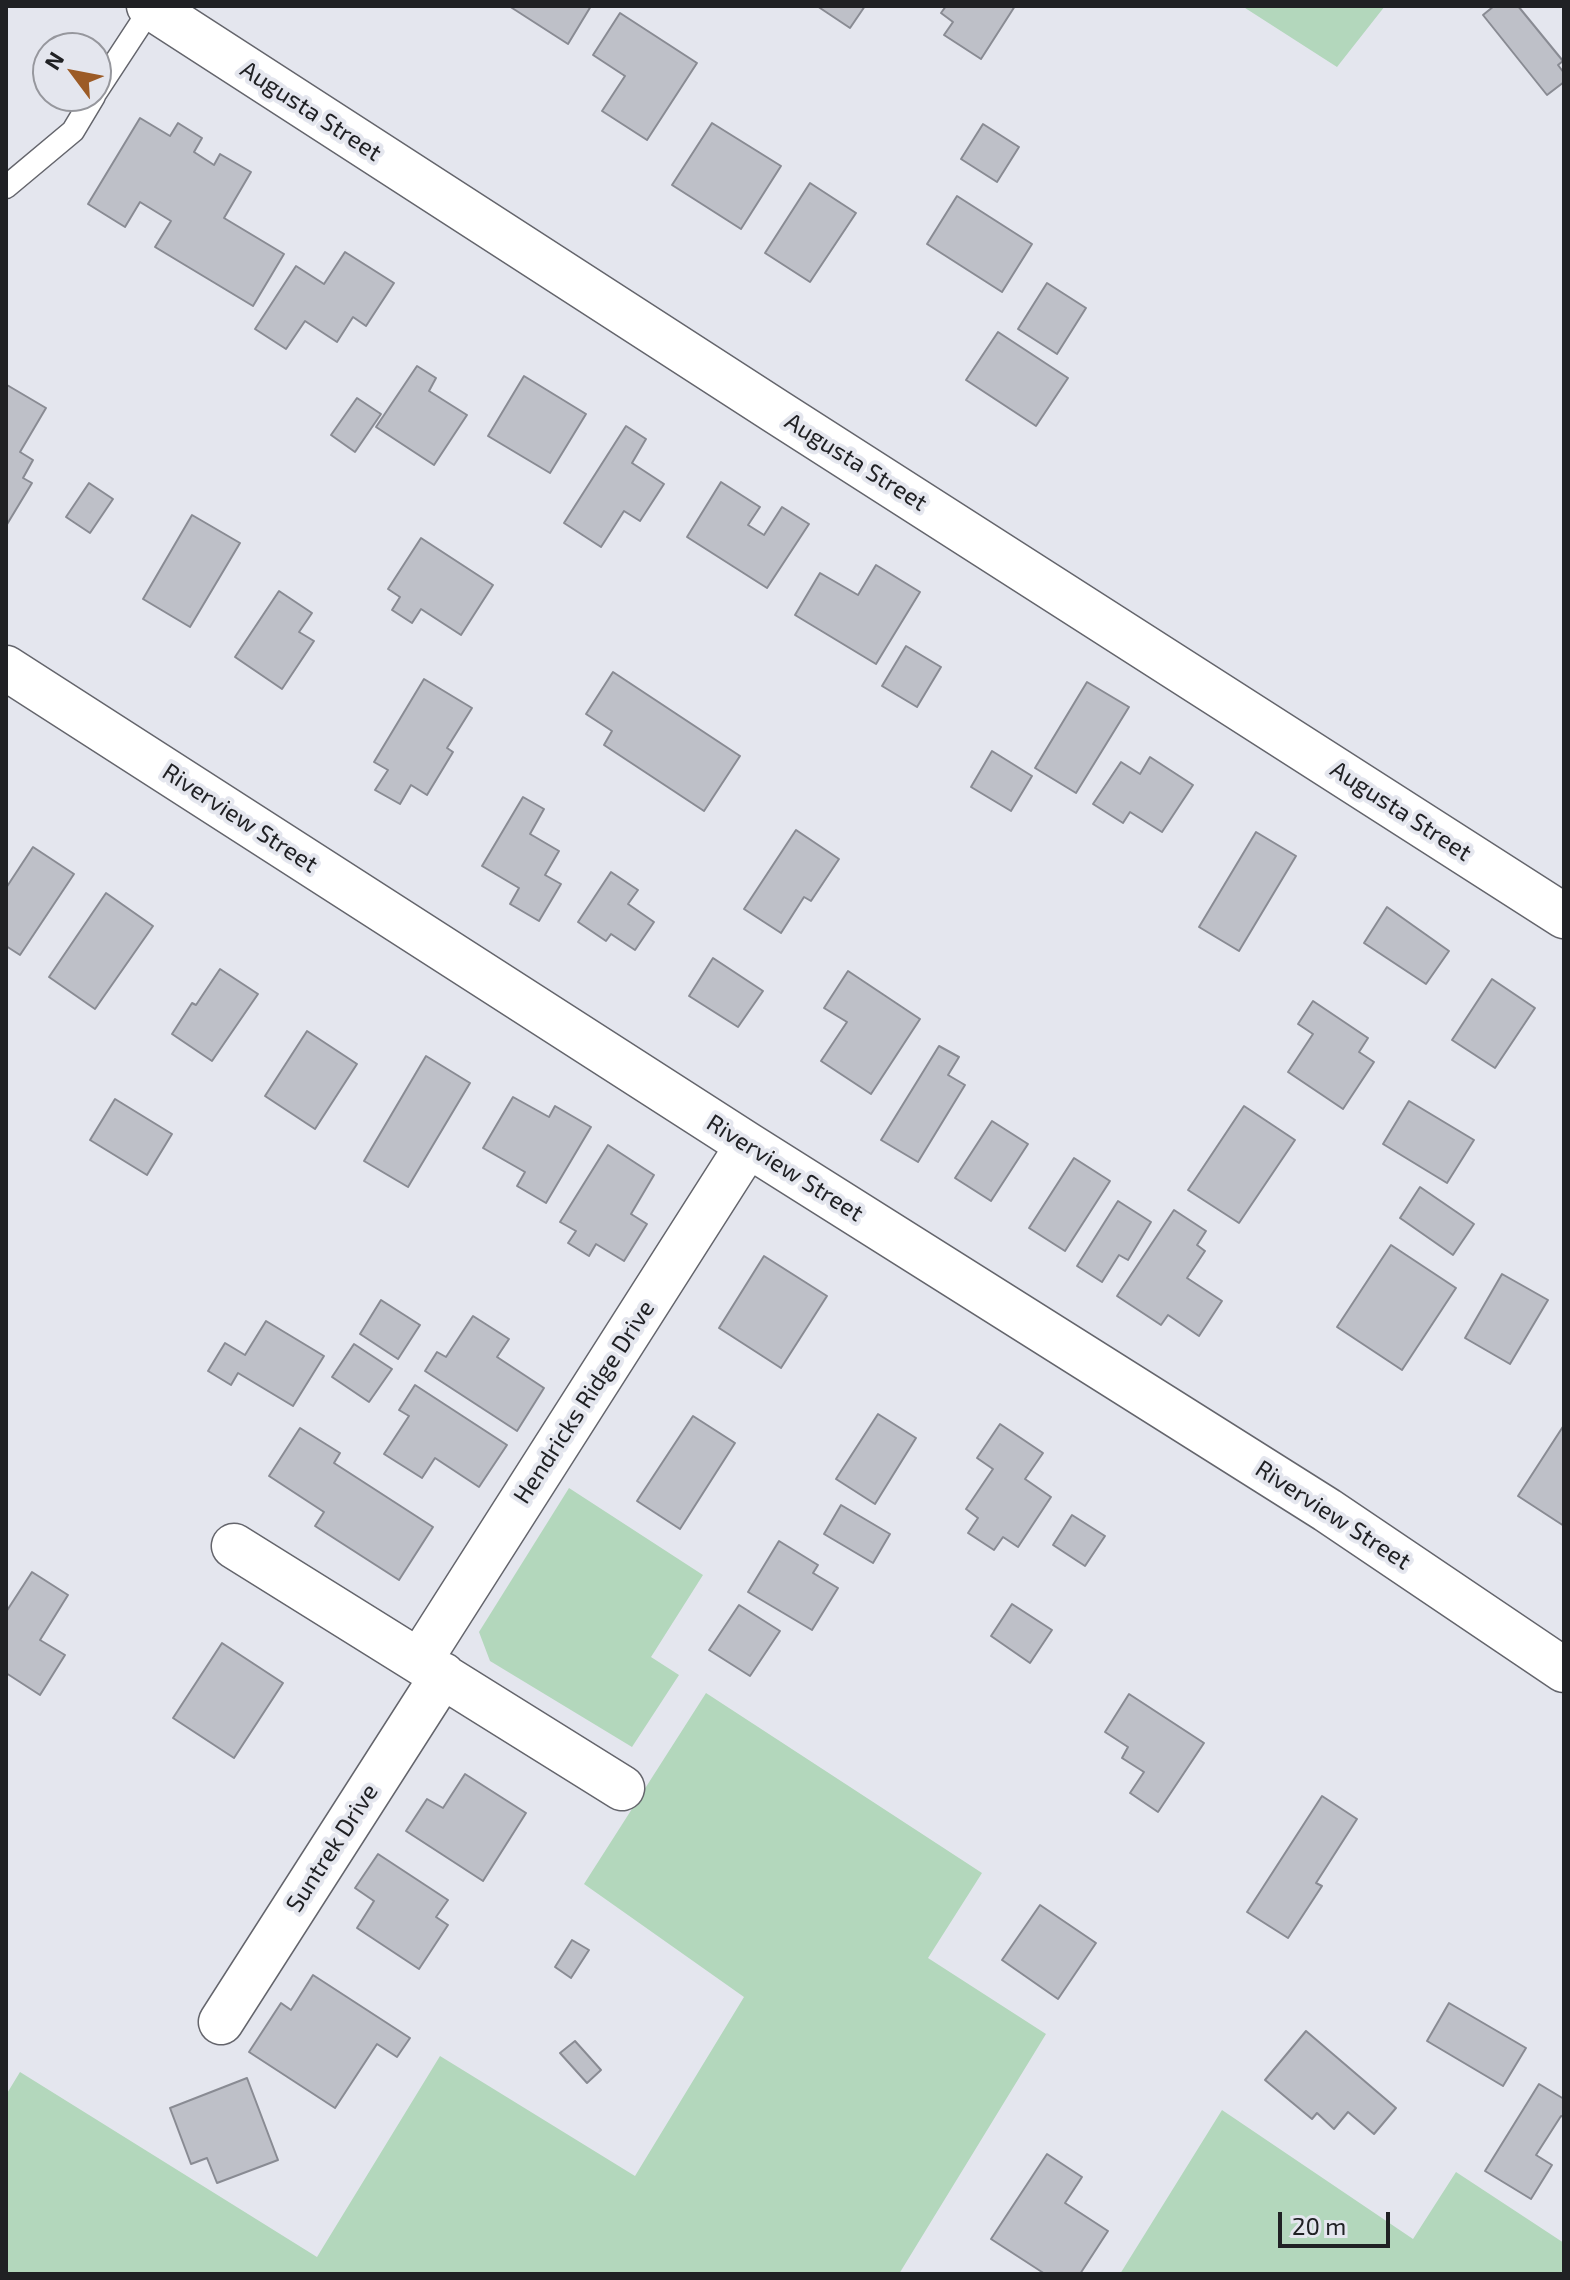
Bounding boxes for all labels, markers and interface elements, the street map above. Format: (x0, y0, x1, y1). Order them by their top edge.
north arrow (32, 32, 112, 112)
text: N (38, 47, 69, 74)
street label: Augusta Street (235, 55, 387, 167)
street label: Augusta Street (780, 407, 932, 517)
street label: Augusta Street (1325, 755, 1477, 867)
street label: Riverview Street (157, 757, 323, 879)
street label: Riverview Street (701, 1108, 869, 1228)
street label: Hendricks Ridge Drive (507, 1295, 661, 1509)
street label: Riverview Street (1250, 1454, 1416, 1576)
street label: Suntrek Drive (280, 1779, 384, 1917)
scale bar (1282, 2196, 1394, 2246)
text: 20 m (1292, 2211, 1346, 2240)

